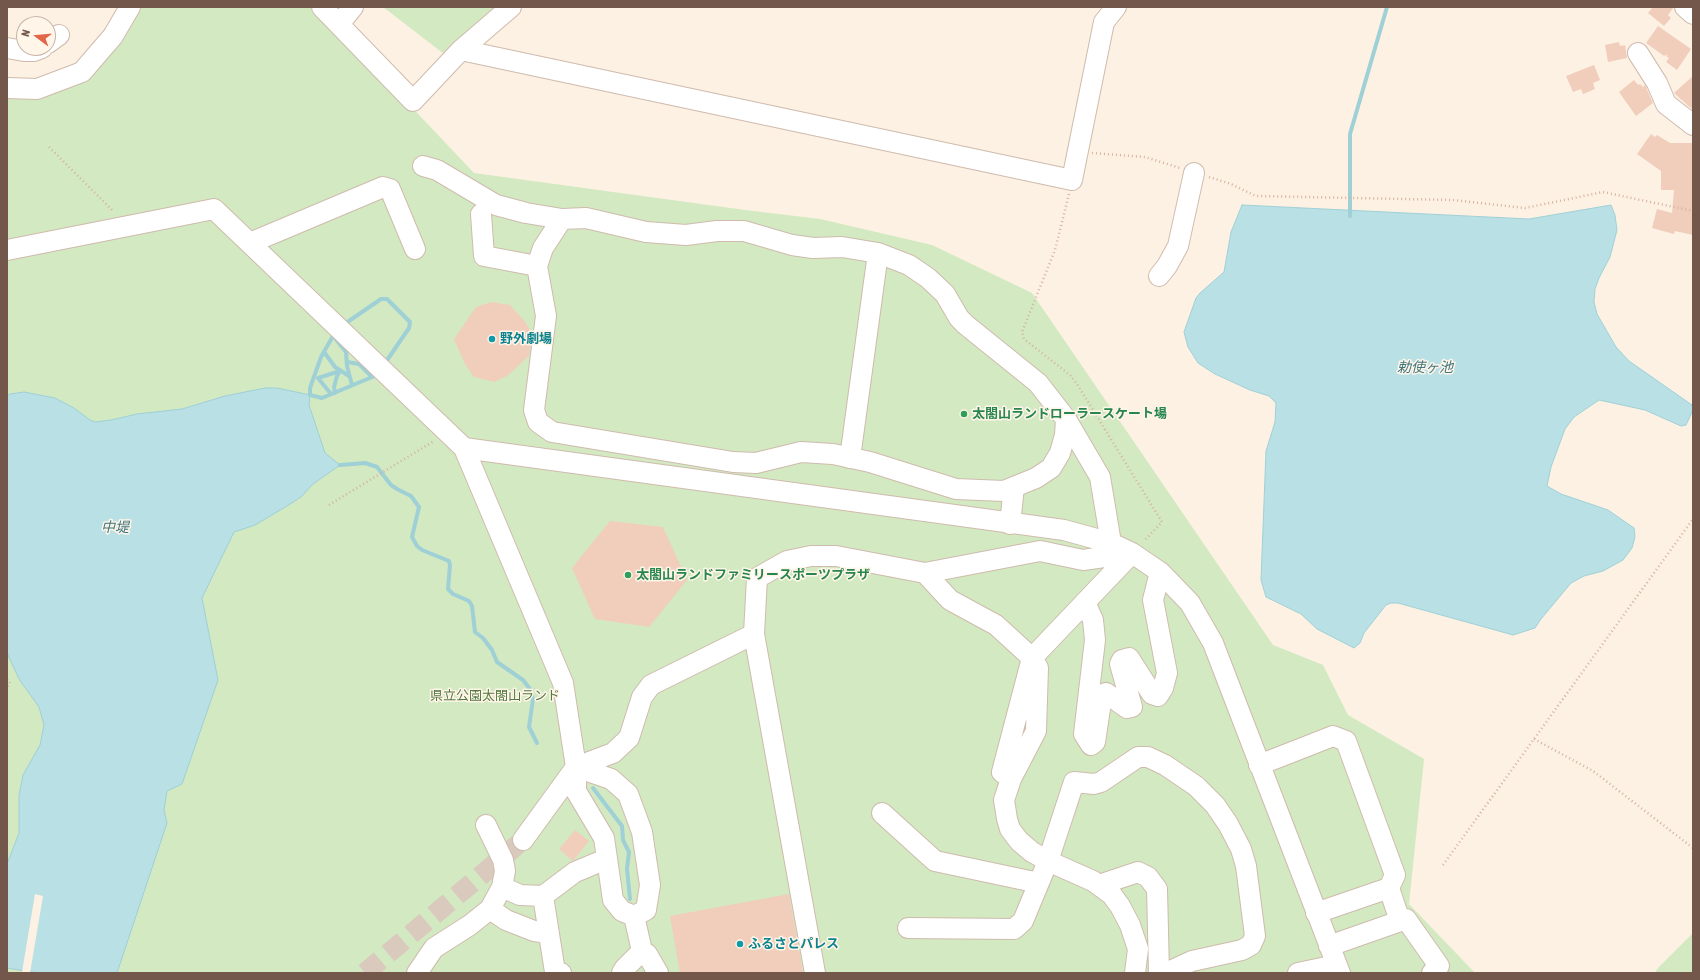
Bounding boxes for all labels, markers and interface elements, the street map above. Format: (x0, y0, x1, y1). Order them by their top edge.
north arrow (16, 16, 56, 56)
text: N (19, 28, 32, 38)
place label: 野外劇場 (500, 331, 552, 347)
marker: 野外劇場 (487, 334, 497, 344)
water label: 勅使ヶ池 (1397, 360, 1453, 376)
place label: 太閤山ランドローラースケート場 (972, 406, 1167, 422)
marker: 太閤山ランドローラースケート場 (959, 409, 969, 419)
water label: 中堤 (101, 520, 129, 536)
place label: 太閤山ランドファミリースポーツプラザ (636, 567, 870, 583)
marker: 太閤山ランドファミリースポーツプラザ (623, 570, 633, 580)
park label: 県立公園太閤山ランド (430, 688, 560, 704)
place label: ふるさとパレス (748, 936, 839, 952)
marker: ふるさとパレス (735, 939, 745, 949)

